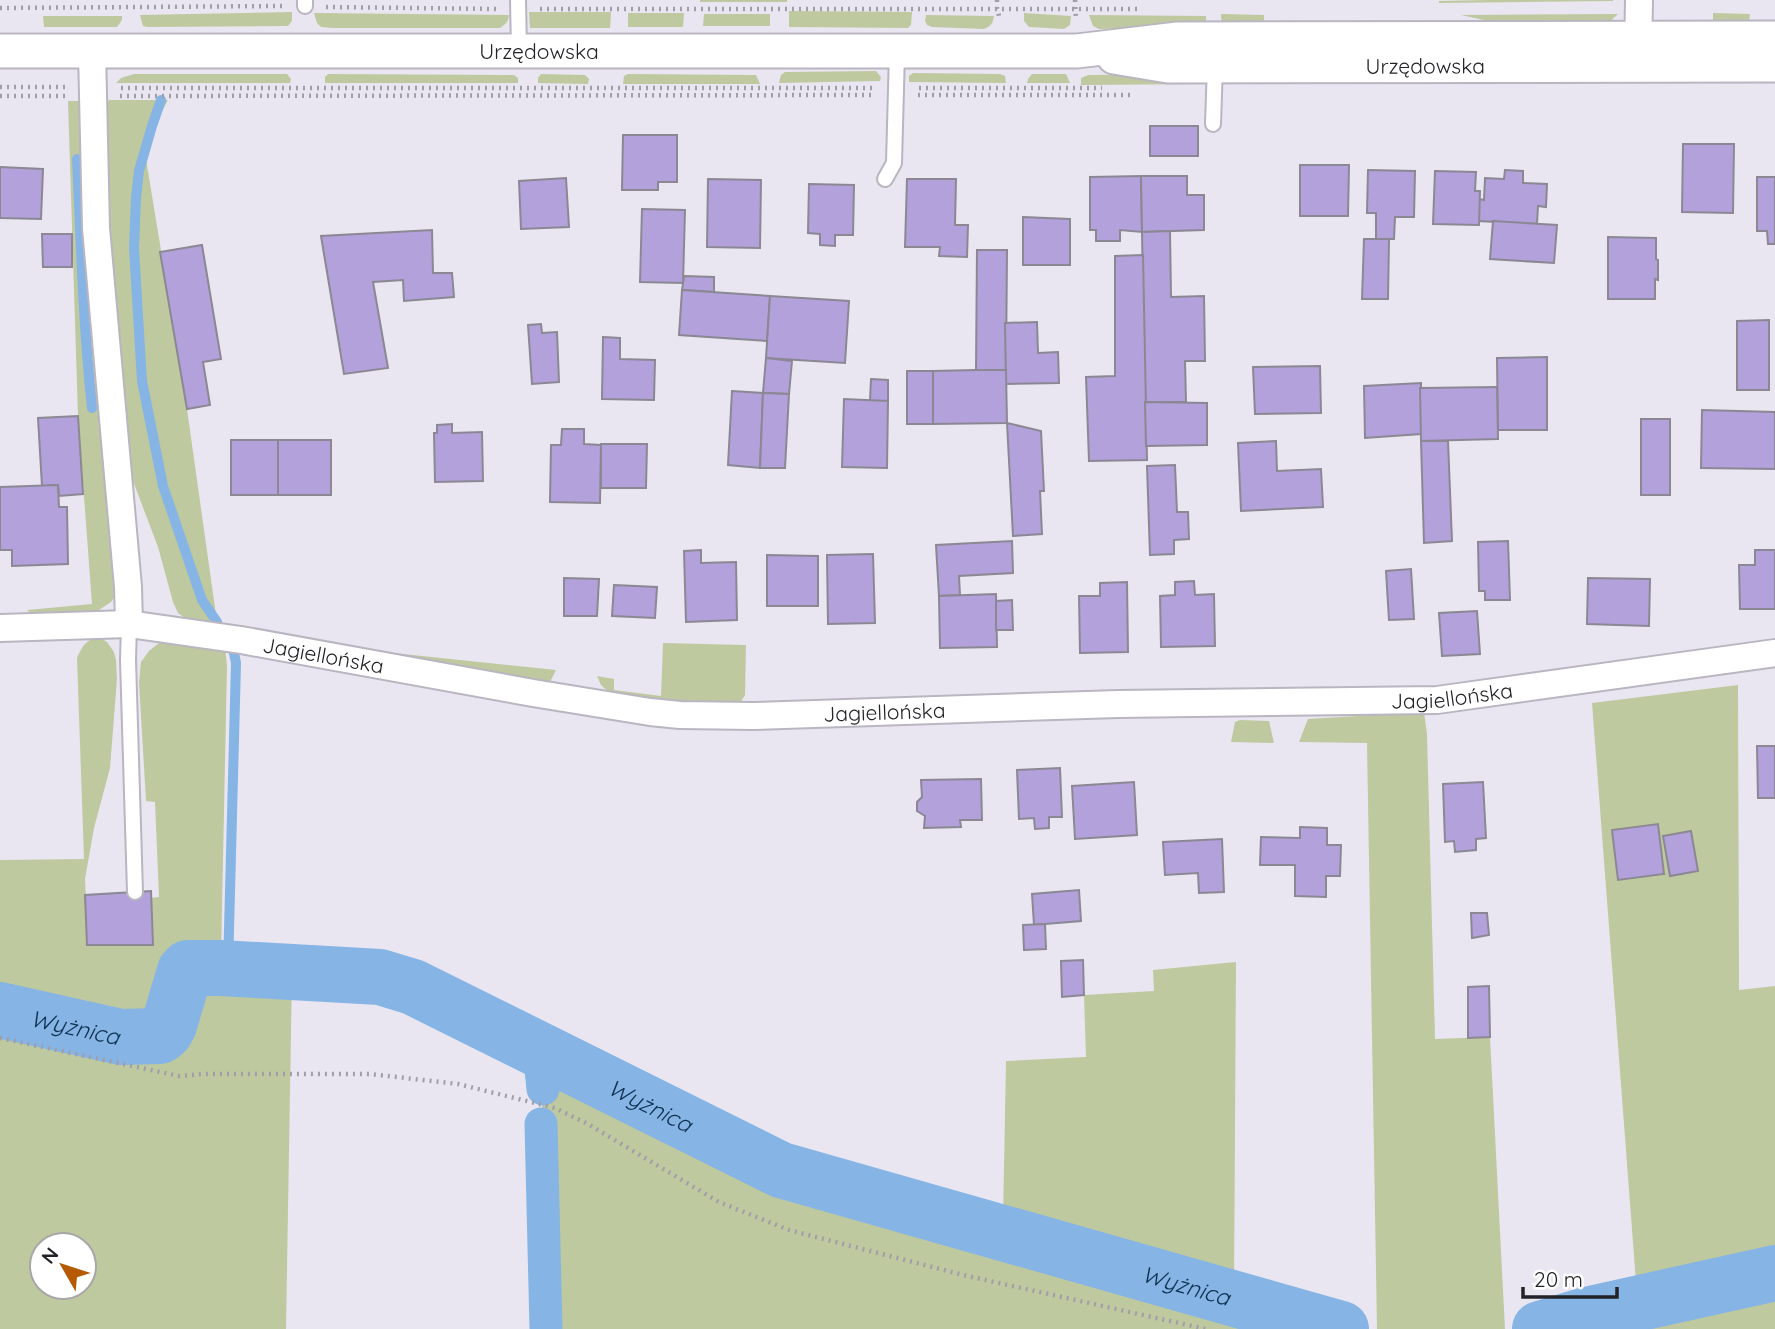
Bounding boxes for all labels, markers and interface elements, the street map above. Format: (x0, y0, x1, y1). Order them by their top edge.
street label: Urzędowska (479, 38, 599, 64)
street label: Urzędowska (1365, 52, 1485, 79)
street label: Jagiellońska (261, 631, 386, 679)
street label: Jagiellońska (1391, 677, 1514, 714)
street label: Jagiellońska (823, 697, 946, 727)
water label: Wyżnica (28, 1003, 123, 1051)
water label: Wyżnica (604, 1072, 698, 1139)
north arrow (28, 1231, 98, 1301)
text: N (36, 1242, 64, 1268)
scale bar (1523, 1256, 1618, 1300)
water label: Wyżnica (1139, 1259, 1235, 1312)
text: 20 m (1534, 1266, 1583, 1292)

